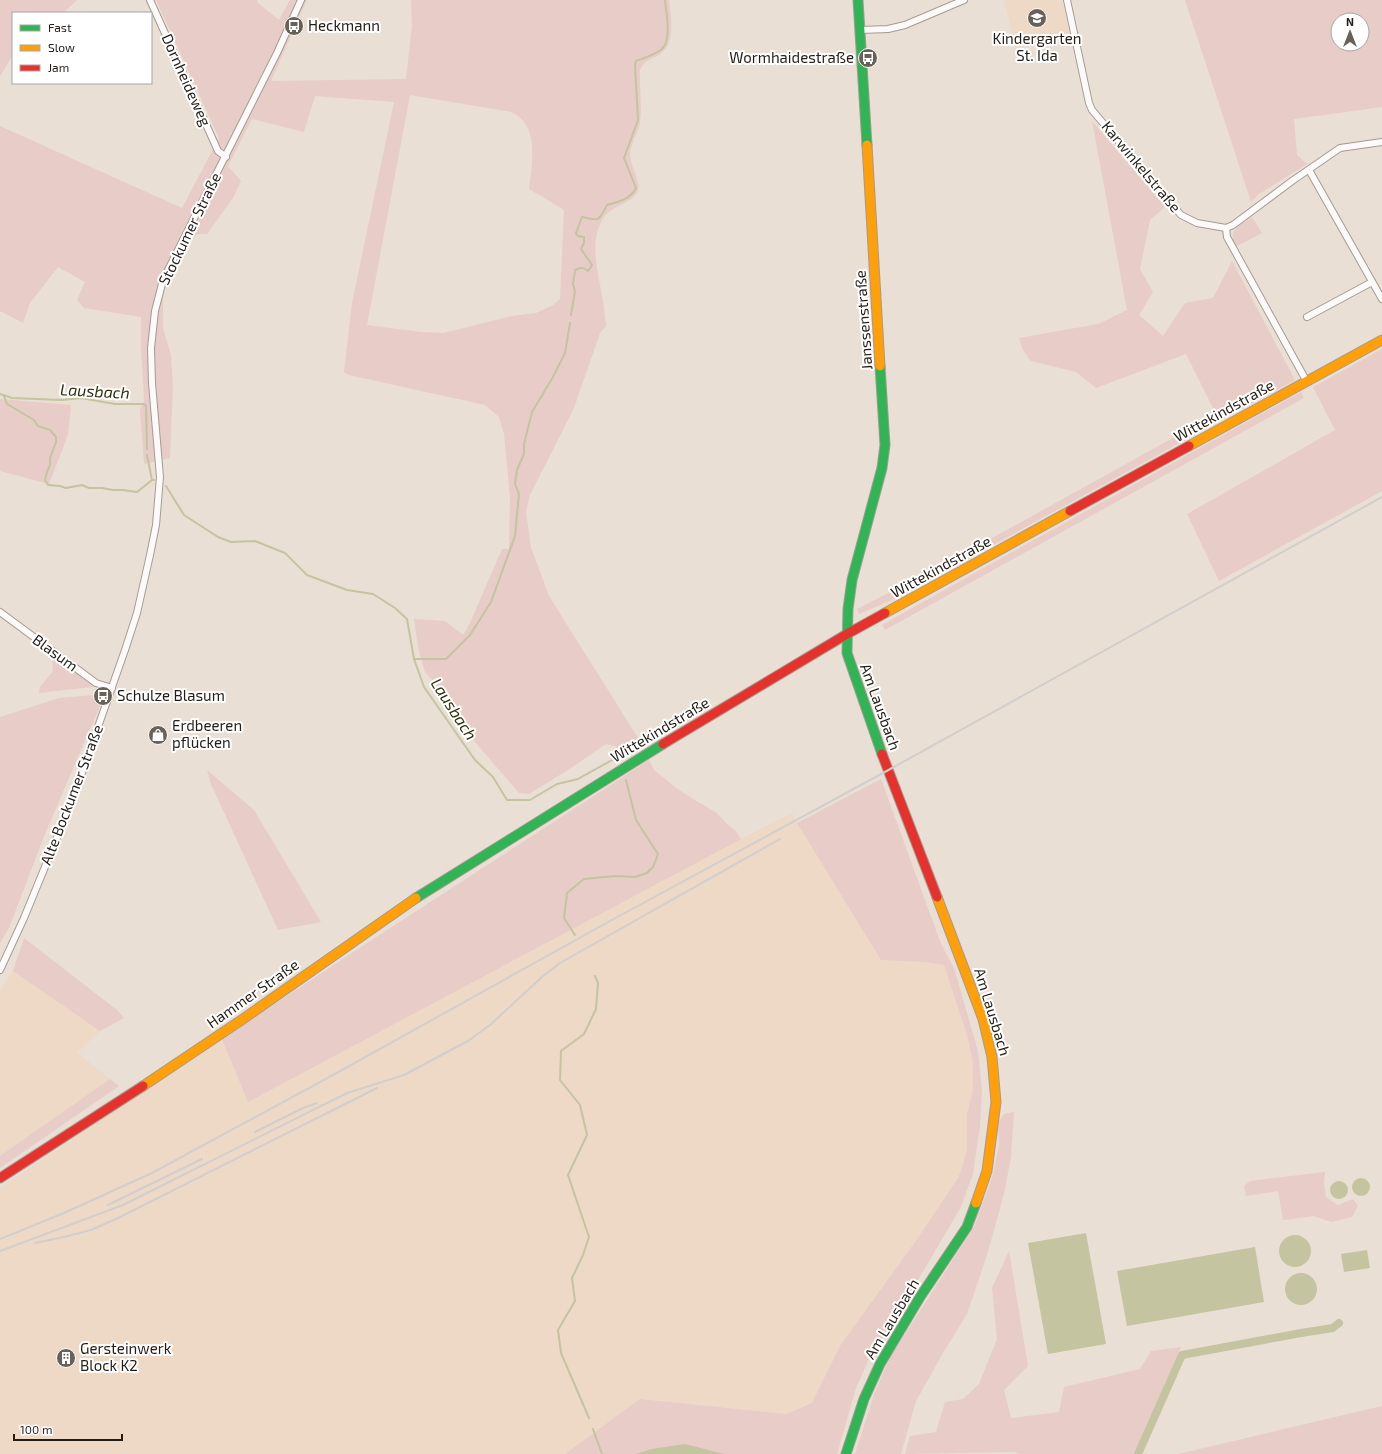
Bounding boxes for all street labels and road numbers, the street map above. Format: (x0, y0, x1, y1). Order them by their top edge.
street label: Dornheideweg (159, 31, 216, 129)
street label: Karwinkelstraße (1098, 117, 1185, 216)
street label: Stockumer Straße (154, 169, 224, 288)
street label: Janssenstraße (851, 270, 875, 370)
street label: Wittekindstraße (1170, 375, 1277, 445)
street label: Wittekindstraße (887, 531, 994, 601)
street label: Blasum (30, 630, 82, 675)
street label: Am Lausbach (857, 661, 905, 752)
street label: Wittekindstraße (607, 693, 712, 766)
street label: Alte Bockumer Straße (36, 722, 106, 867)
street label: Hammer Straße (203, 955, 302, 1032)
street label: Am Lausbach (971, 966, 1015, 1058)
street label: Am Lausbach (860, 1275, 922, 1362)

